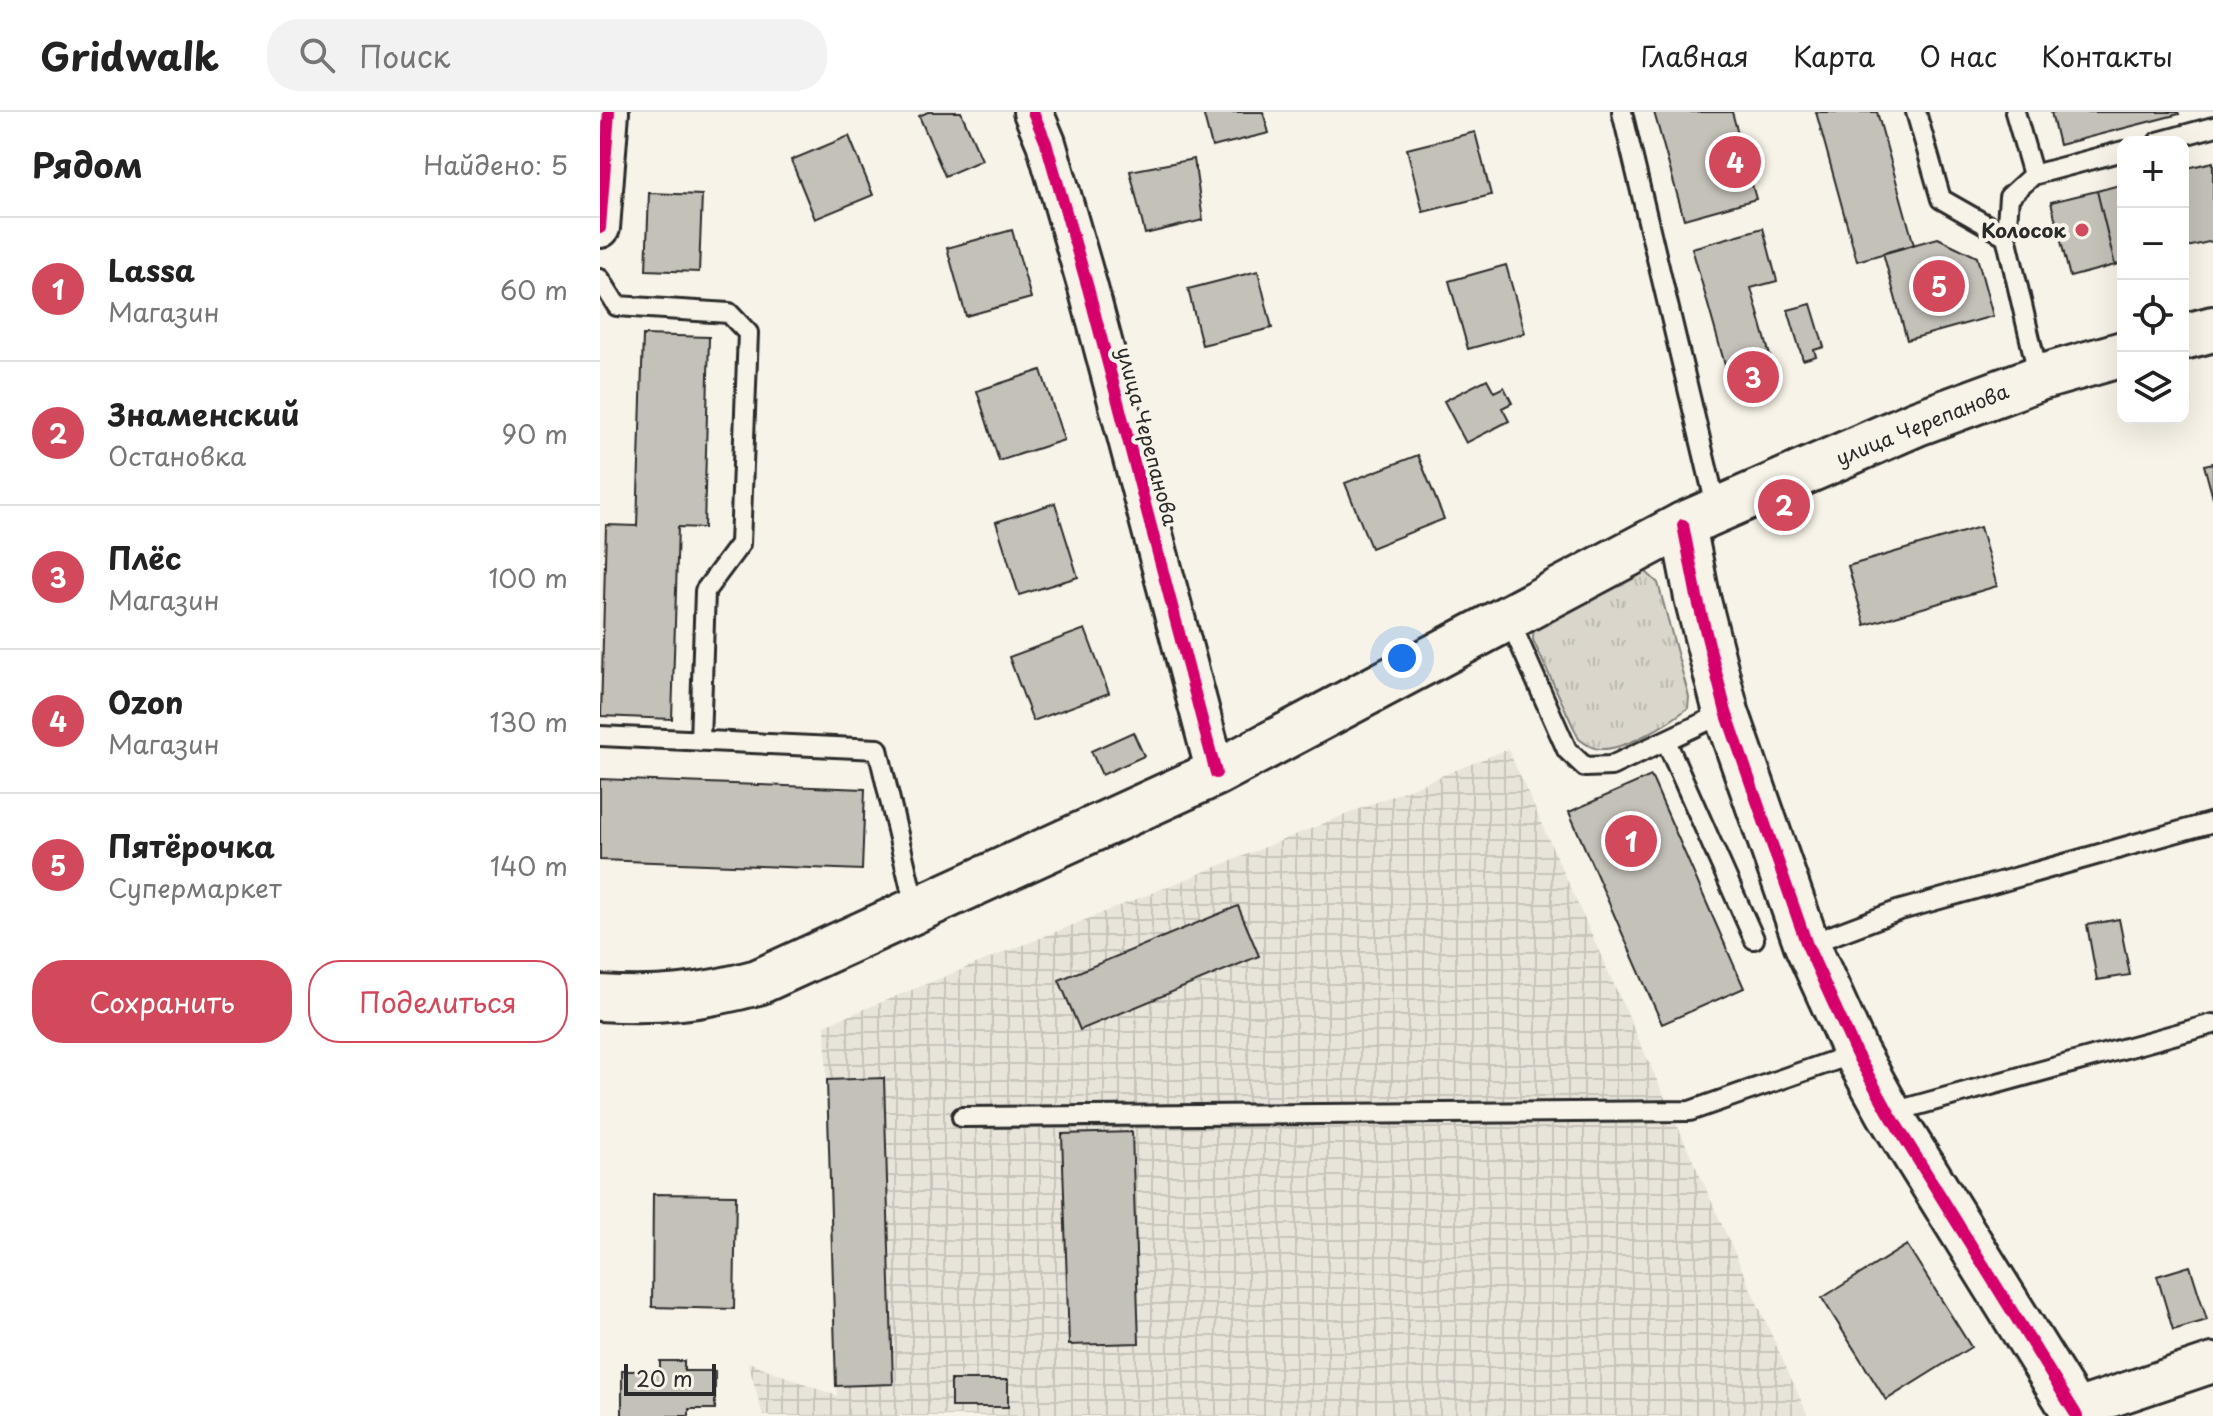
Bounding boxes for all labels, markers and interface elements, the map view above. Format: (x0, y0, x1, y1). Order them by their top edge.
search box (267, 19, 827, 91)
text: Gridwalk (40, 27, 219, 84)
icon: search (295, 33, 339, 77)
text: Поиск (359, 33, 450, 78)
text: Главная (1641, 34, 1749, 77)
text: Карта (1793, 34, 1875, 77)
text: О нас (1919, 34, 1997, 77)
text: Контакты (2041, 34, 2173, 77)
pin: 4 (1709, 132, 1761, 192)
map controls (2117, 136, 2189, 424)
button: + (2117, 136, 2189, 208)
text: Рядом (32, 138, 143, 190)
text: Найдено: 5 (423, 145, 568, 184)
button: − (2117, 208, 2189, 280)
place label: Колосок (1981, 215, 2066, 245)
marker: Колосок (2073, 221, 2091, 239)
text: Lassa (108, 247, 195, 292)
pin: 5 (1913, 256, 1965, 316)
text: 1 (52, 270, 64, 309)
text: 60 m (500, 270, 568, 309)
button: locate (2117, 280, 2189, 352)
text: Магазин (108, 292, 219, 331)
street label: улица Черепанова (1110, 343, 1186, 529)
pin: 3 (1727, 347, 1779, 407)
button: layers (2117, 352, 2189, 424)
street label: улица Черепанова (1831, 375, 2013, 472)
text: Знаменский (108, 391, 300, 436)
text: 2 (49, 414, 67, 453)
text: 90 m (501, 414, 568, 453)
text: Остановка (108, 436, 246, 475)
pin: 2 (1758, 475, 1810, 535)
text: Плёс (108, 535, 181, 580)
text: 3 (49, 558, 67, 597)
text: 100 m (488, 558, 568, 597)
text: Магазин (108, 580, 219, 619)
your location (1382, 638, 1422, 678)
text: Ozon (108, 679, 183, 724)
text: 4 (49, 702, 67, 741)
text: 130 m (489, 702, 568, 741)
text: Магазин (108, 724, 219, 763)
pin: 1 (1605, 811, 1657, 871)
text: Пятёрочка (108, 823, 275, 868)
text: 5 (50, 846, 66, 885)
text: 140 m (490, 846, 568, 885)
text: Супермаркет (108, 868, 282, 907)
button: Сохранить (32, 960, 292, 1043)
button: Поделиться (308, 960, 568, 1043)
scale bar (624, 1360, 716, 1396)
text: 20 m (636, 1361, 693, 1394)

